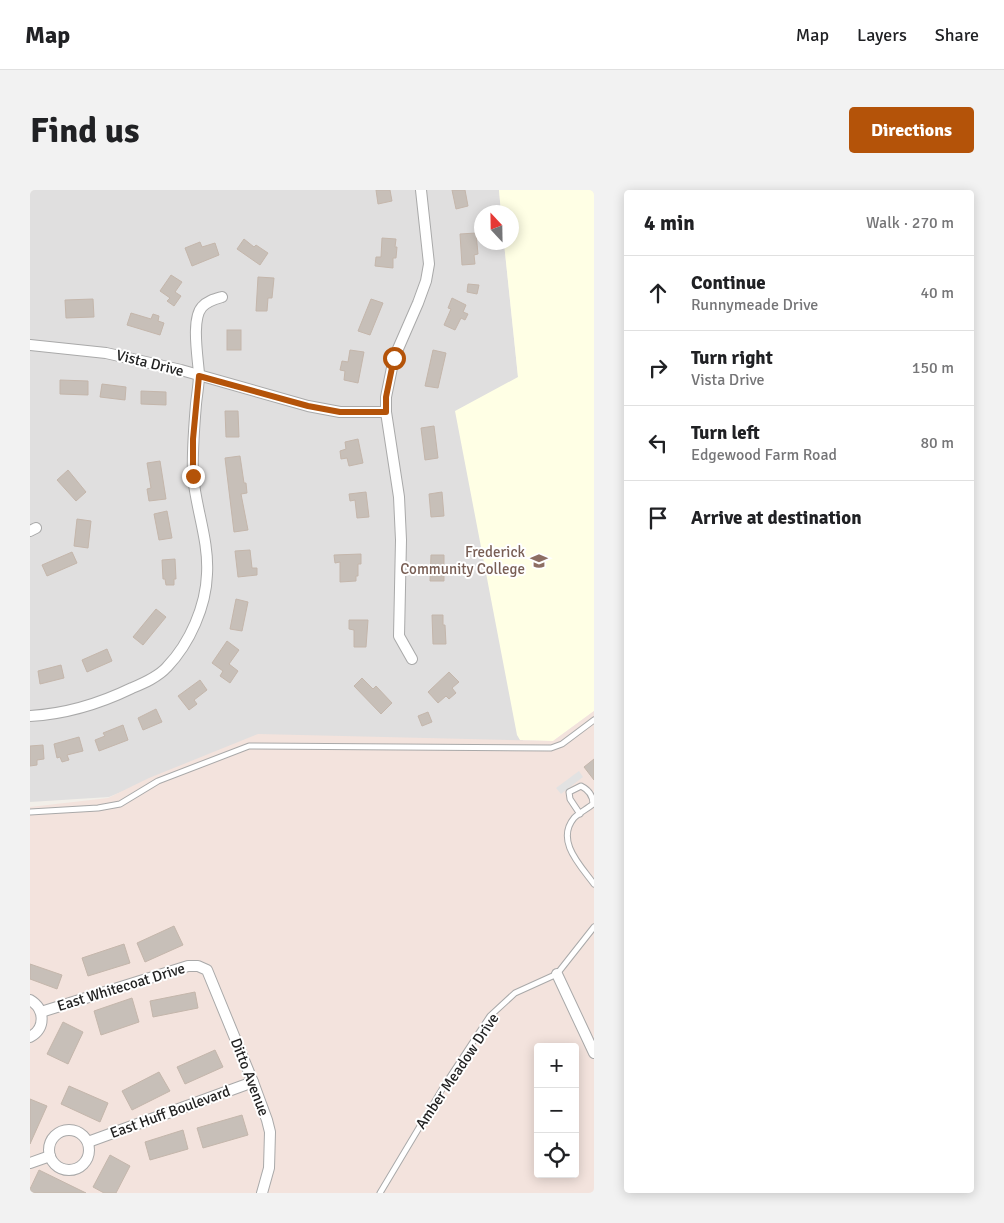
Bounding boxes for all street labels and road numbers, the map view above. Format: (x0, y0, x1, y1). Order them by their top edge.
street label: Vista Drive (114, 346, 186, 380)
street label: East Whitecoat Drive (55, 959, 187, 1015)
street label: Amber Meadow Drive (412, 1010, 502, 1132)
street label: Ditto Avenue (227, 1035, 273, 1119)
street label: East Huff Boulevard (107, 1082, 233, 1142)

